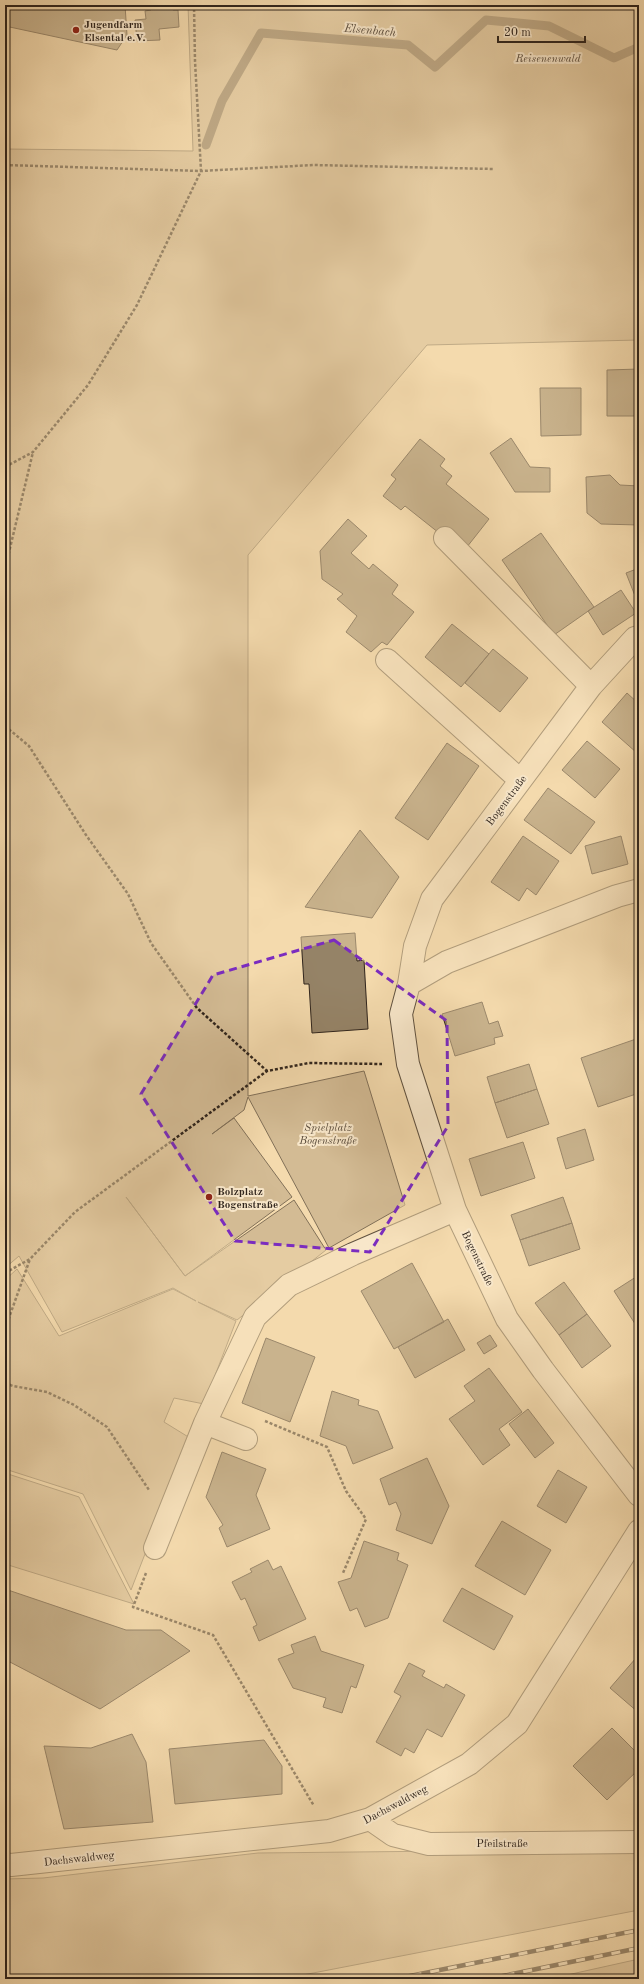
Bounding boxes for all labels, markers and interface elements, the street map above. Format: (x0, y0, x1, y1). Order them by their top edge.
scale bar (498, 18, 585, 44)
place label: Jugendfarm Elsental e.V. (84, 20, 146, 44)
water label: Elsenbach (342, 23, 396, 39)
marker: Jugendfarm Elsental e.V. (71, 25, 81, 35)
text: 20 m (504, 27, 531, 39)
park label: Reisenenwald (514, 54, 581, 65)
street label: Bogenstraße (485, 774, 529, 828)
park label: Spielplatz Bogenstraße (298, 1123, 357, 1147)
place label: Bolzplatz Bogenstraße (217, 1187, 278, 1211)
marker: Bolzplatz Bogenstraße (204, 1192, 214, 1202)
street label: Bogenstraße (459, 1230, 495, 1288)
street label: Dachswaldweg (362, 1784, 430, 1827)
street label: Pfeilstraße (476, 1839, 528, 1850)
street label: Dachswaldweg (43, 1850, 115, 1869)

